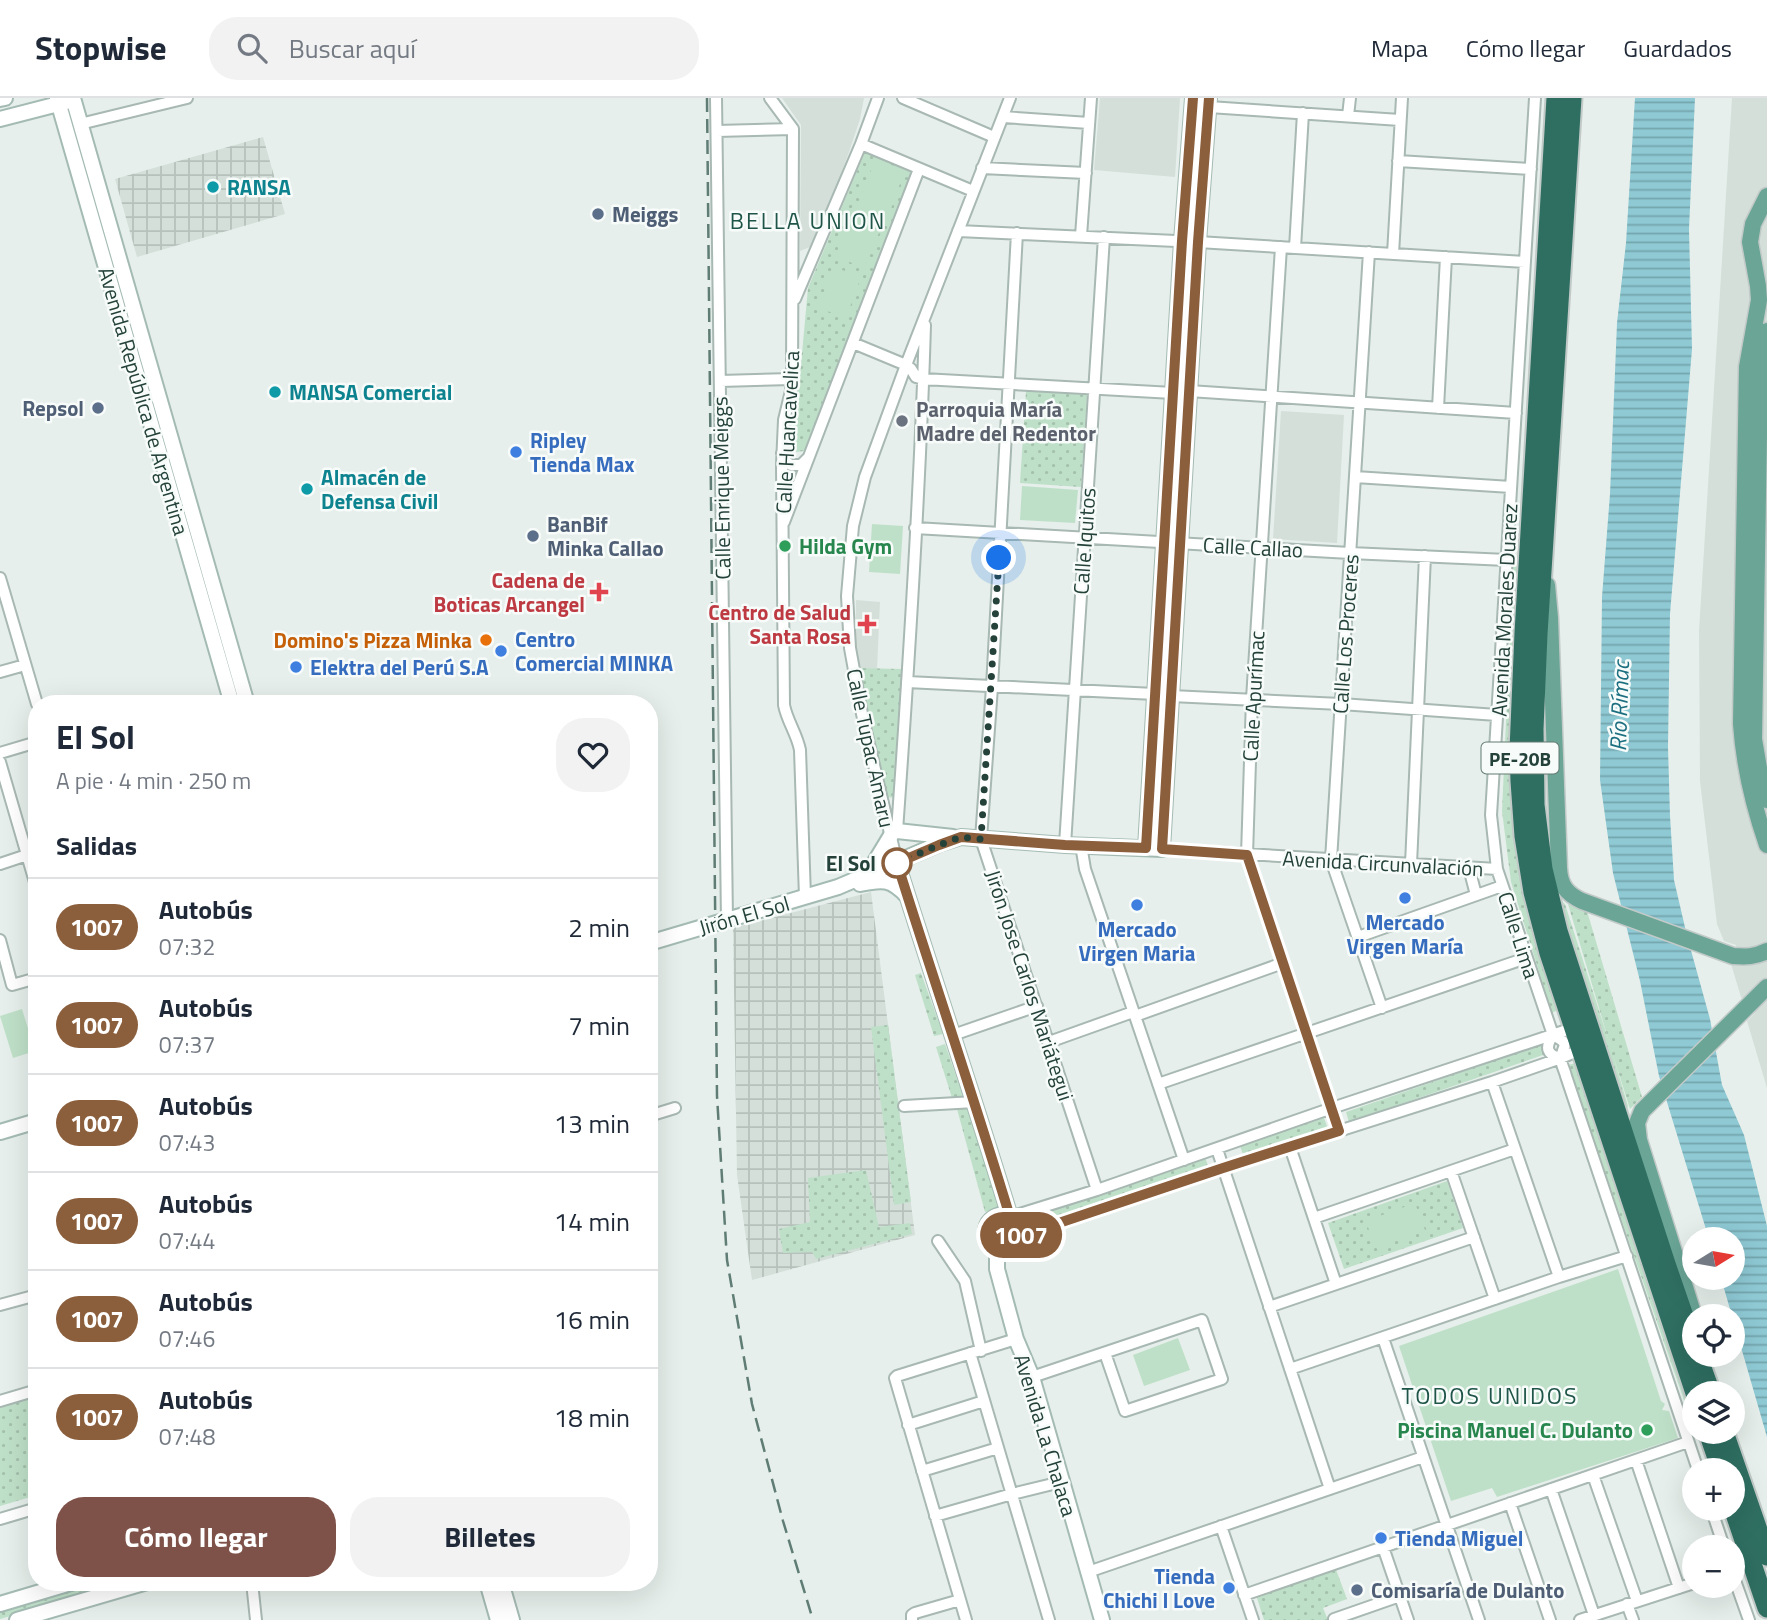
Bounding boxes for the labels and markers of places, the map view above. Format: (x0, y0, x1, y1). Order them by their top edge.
place label: RANSA (227, 171, 291, 203)
marker: RANSA (205, 179, 221, 195)
place label: Meiggs (612, 198, 678, 230)
marker: Meiggs (590, 206, 606, 222)
place label: MANSA Comercial (289, 376, 452, 408)
marker: MANSA Comercial (267, 384, 283, 400)
place label: Repsol (22, 392, 84, 424)
place label: Parroquia María Madre del Redentor (916, 393, 1096, 449)
marker: Repsol (90, 400, 106, 416)
marker: Parroquia María Madre del Redentor (894, 413, 910, 429)
place label: Ripley Tienda Max (530, 424, 634, 480)
marker: Ripley Tienda Max (508, 444, 524, 460)
place label: Almacén de Defensa Civil (321, 461, 438, 517)
marker: Almacén de Defensa Civil (299, 481, 315, 497)
place label: BanBif Minka Callao (547, 508, 664, 564)
marker: BanBif Minka Callao (525, 528, 541, 544)
place label: Hilda Gym (799, 530, 892, 562)
marker: Hilda Gym (777, 538, 793, 554)
place label: Cadena de Boticas Arcangel (434, 564, 585, 620)
marker: Cadena de Boticas Arcangel (591, 584, 607, 600)
place label: Centro de Salud Santa Rosa (708, 596, 851, 652)
marker: Centro de Salud Santa Rosa (857, 614, 877, 634)
place label: Centro Comercial MINKA (515, 623, 673, 679)
place label: Domino's Pizza Minka (273, 624, 472, 656)
marker: Domino's Pizza Minka (478, 632, 494, 648)
marker: Centro Comercial MINKA (493, 643, 509, 659)
place label: Elektra del Perú S.A (310, 651, 489, 683)
marker: Elektra del Perú S.A (288, 659, 304, 675)
place label: El Sol (826, 847, 876, 879)
marker: El Sol (882, 848, 912, 878)
marker: Mercado Virgen María (1397, 890, 1413, 906)
marker: Mercado Virgen Maria (1129, 897, 1145, 913)
place label: Mercado Virgen María (1347, 906, 1464, 962)
place label: Mercado Virgen Maria (1079, 913, 1196, 969)
place label: Piscina Manuel C. Dulanto (1397, 1414, 1633, 1446)
marker: Piscina Manuel C. Dulanto (1639, 1422, 1655, 1438)
place label: Tienda Miguel (1395, 1522, 1523, 1554)
marker: Tienda Miguel (1373, 1530, 1389, 1546)
place label: Tienda Chichi I Love (1103, 1560, 1215, 1616)
place label: Comisaría de Dulanto (1371, 1574, 1564, 1606)
marker: Tienda Chichi I Love (1221, 1580, 1237, 1596)
marker: Comisaría de Dulanto (1349, 1582, 1365, 1598)

